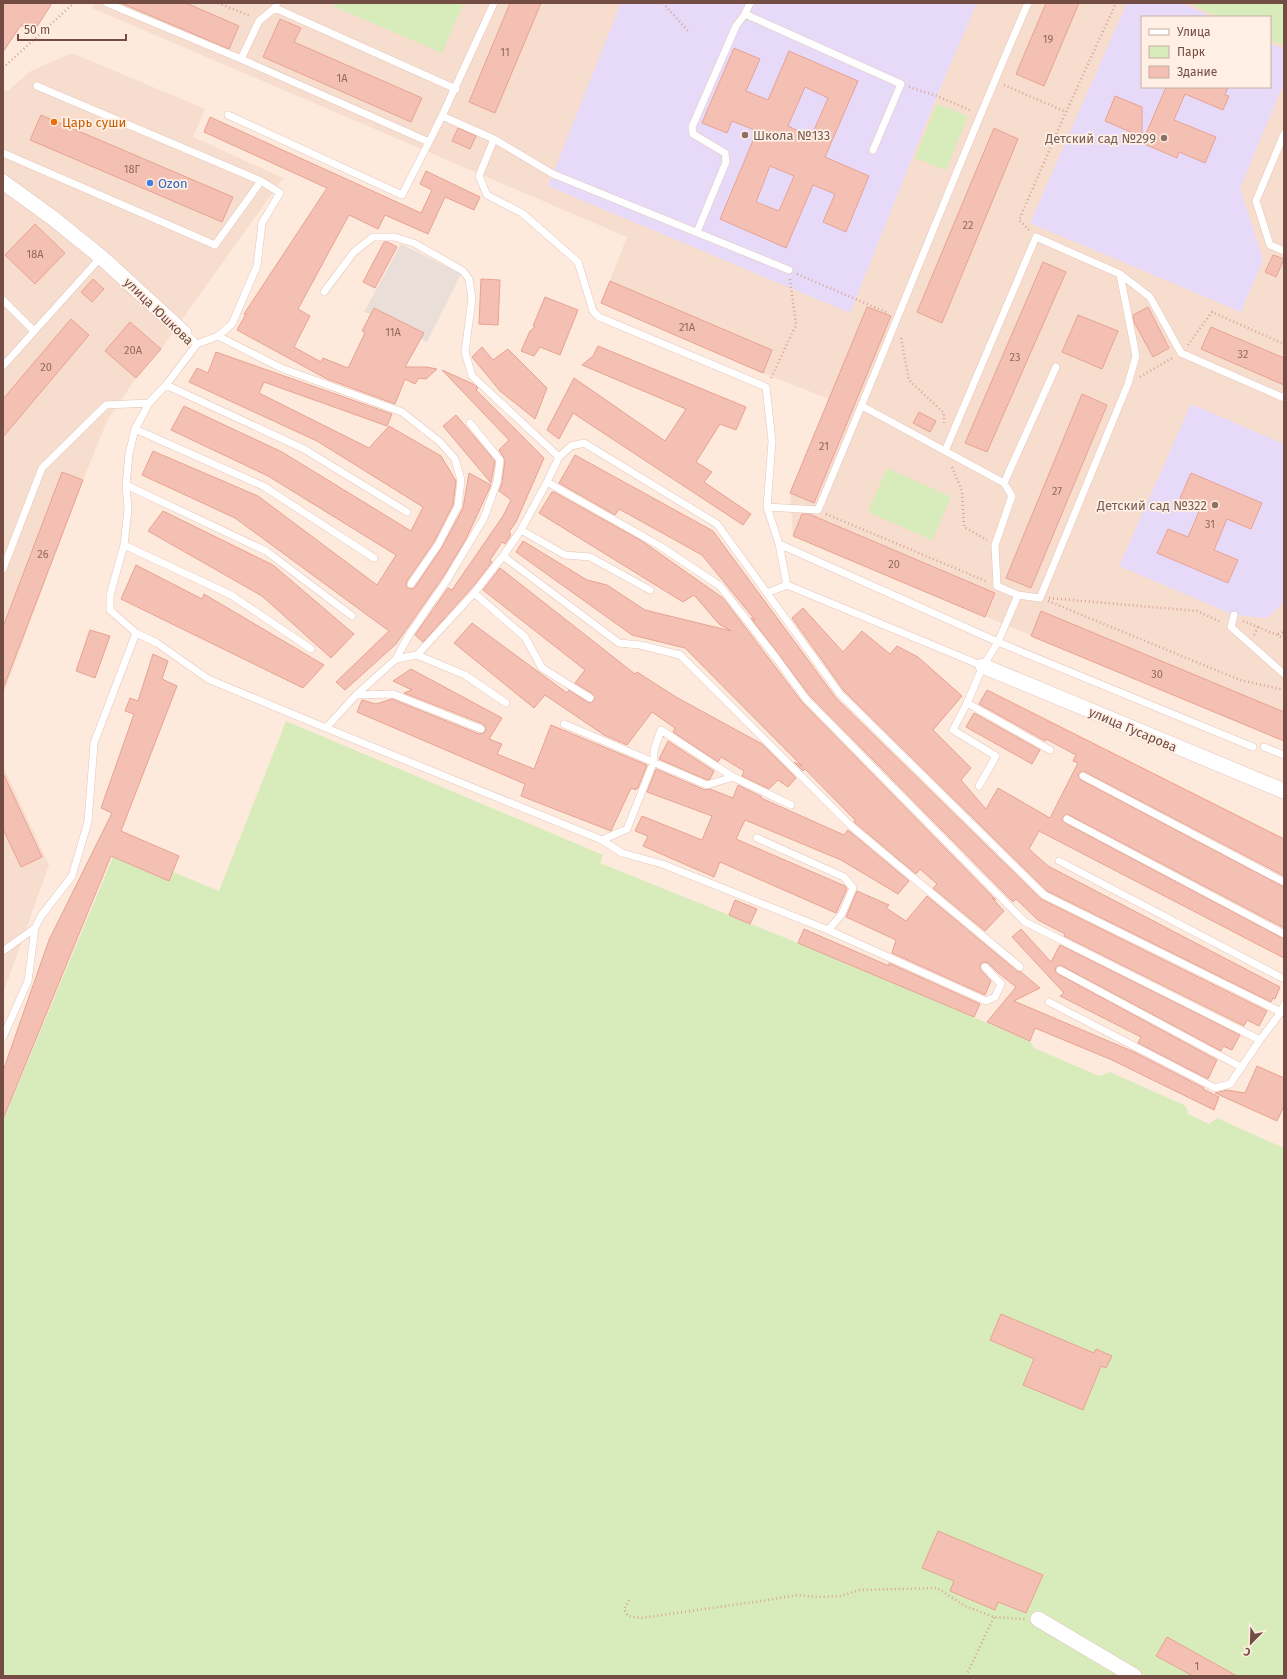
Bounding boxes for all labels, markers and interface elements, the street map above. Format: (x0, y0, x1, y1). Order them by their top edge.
scale bar (18, 16, 126, 42)
legend (1141, 16, 1271, 88)
text: 50 m (24, 23, 50, 37)
text: Улица (1177, 25, 1211, 39)
house number: 19 (1043, 33, 1053, 46)
text: Парк (1177, 45, 1206, 59)
house number: 11 (500, 46, 510, 59)
text: Здание (1177, 65, 1217, 79)
house number: 1А (336, 72, 348, 85)
place label: Царь суши (62, 115, 126, 130)
marker: Царь суши (49, 117, 59, 127)
place label: Школа №133 (753, 128, 830, 143)
marker: Школа №133 (740, 130, 750, 140)
place label: Детский сад №299 (1044, 131, 1156, 146)
marker: Детский сад №299 (1159, 133, 1169, 143)
house number: 18Г (124, 163, 141, 176)
place label: Ozon (158, 176, 188, 191)
marker: Ozon (145, 178, 155, 188)
house number: 22 (963, 219, 973, 232)
house number: 18А (26, 248, 44, 261)
street label: улица Юшкова (121, 275, 196, 348)
house number: 21А (679, 321, 696, 334)
house number: 11А (385, 326, 402, 339)
house number: 20А (124, 344, 143, 357)
house number: 32 (1238, 348, 1248, 361)
house number: 23 (1010, 351, 1020, 364)
house number: 20 (40, 361, 52, 374)
house number: 21 (819, 440, 829, 453)
house number: 27 (1052, 485, 1062, 498)
place label: Детский сад №322 (1096, 498, 1207, 513)
marker: Детский сад №322 (1210, 500, 1220, 510)
house number: 31 (1205, 518, 1215, 531)
house number: 26 (37, 548, 49, 561)
house number: 20 (888, 558, 900, 571)
house number: 30 (1151, 668, 1163, 681)
street label: улица Гусарова (1086, 704, 1179, 755)
north arrow (1231, 1623, 1271, 1663)
text: С (1241, 1644, 1253, 1659)
house number: 1 (1195, 1660, 1199, 1673)

